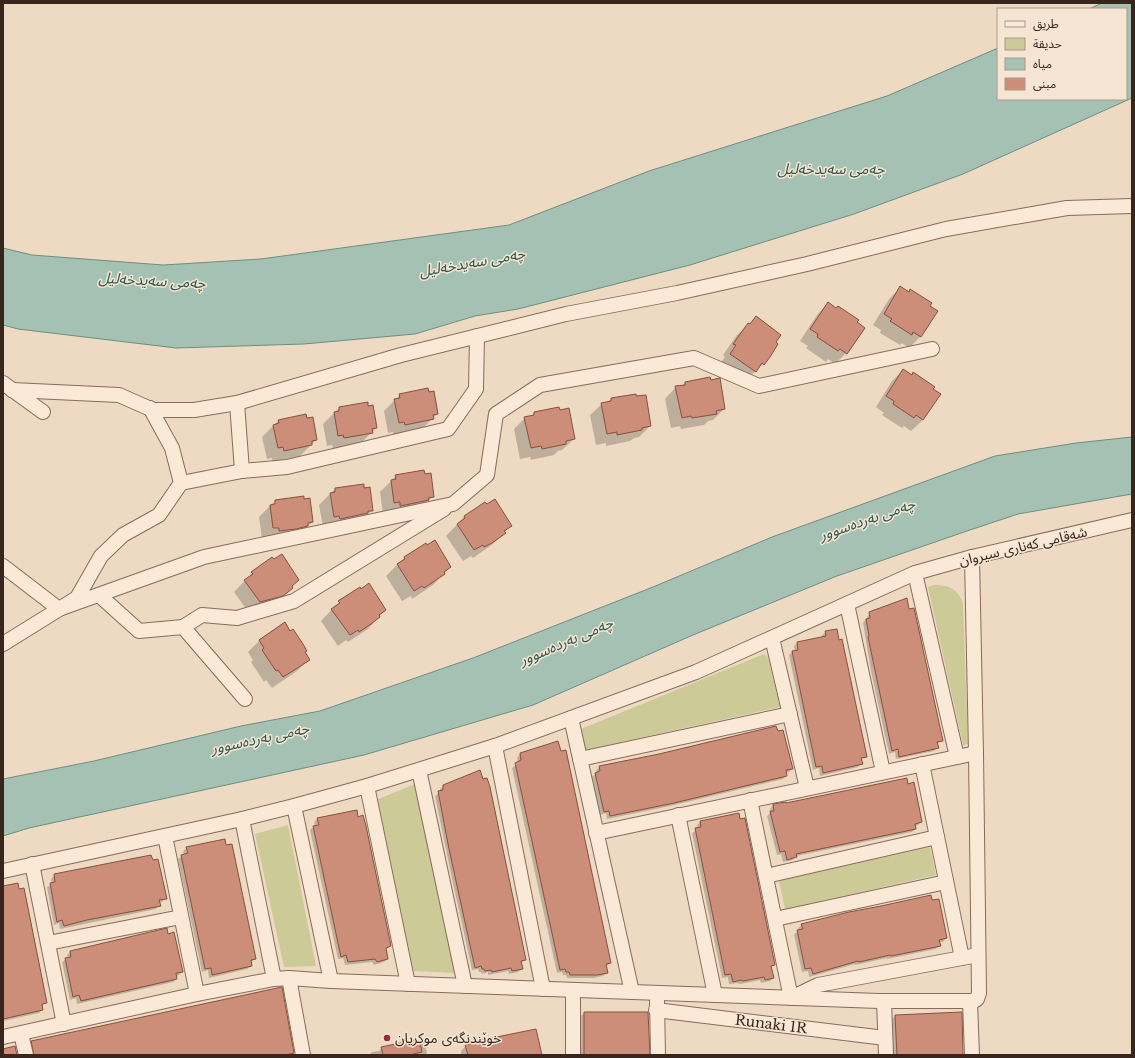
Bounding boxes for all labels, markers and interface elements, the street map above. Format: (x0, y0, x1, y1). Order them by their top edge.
legend (997, 8, 1127, 100)
text: طريق (1033, 16, 1059, 32)
text: حديقة (1033, 36, 1062, 51)
text: مياه (1033, 56, 1052, 71)
text: مبنى (1033, 76, 1056, 91)
water label: چەمی سەیدخەلیل (777, 159, 885, 179)
water label: چەمی سەیدخەلیل (418, 243, 527, 282)
water label: چەمی سەیدخەلیل (98, 268, 206, 293)
water label: چەمی بەردەسوور (816, 494, 918, 546)
street label: شەقامی کەناری سیروان (957, 523, 1089, 569)
water label: چەمی بەردەسوور (515, 613, 616, 671)
water label: چەمی بەردەسوور (208, 718, 311, 759)
street label: Runaki 1R (734, 1011, 809, 1037)
place label: خوێندنگەی موکریان (395, 1029, 501, 1047)
marker: خوێندنگەی موکریان (382, 1033, 392, 1043)

